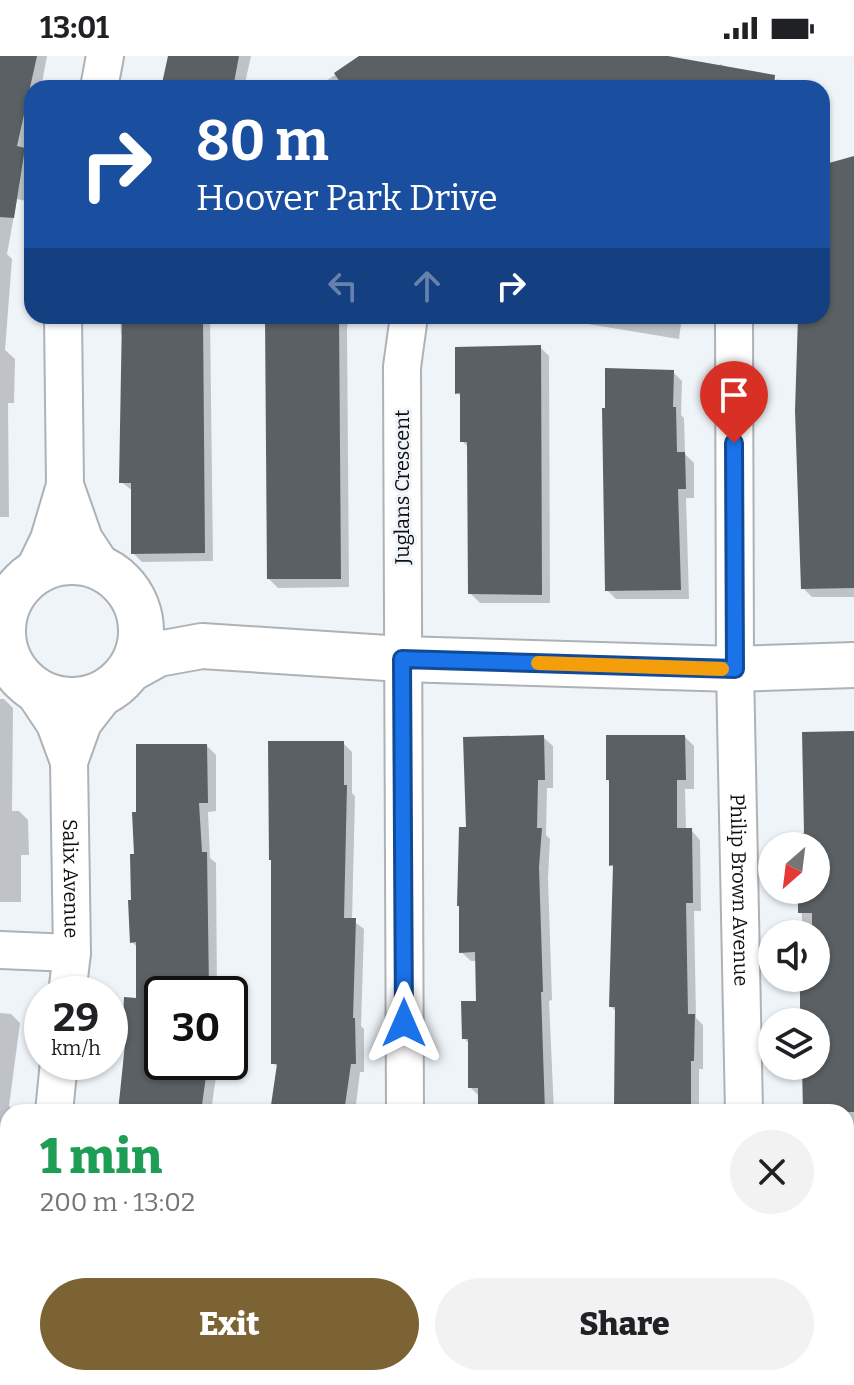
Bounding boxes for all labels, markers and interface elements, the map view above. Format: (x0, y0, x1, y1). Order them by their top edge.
text: 13:01 (40, 10, 109, 46)
text: 80 m (196, 108, 329, 175)
icon: right (64, 112, 168, 216)
text: Hoover Park Drive (196, 176, 498, 220)
icon: left (321, 264, 365, 308)
icon: ahead (405, 264, 449, 308)
icon: right (489, 264, 533, 308)
pin (700, 361, 768, 443)
icon: arrive (712, 373, 756, 417)
street label: Juglans Crescent (390, 410, 414, 565)
street label: Philip Brown Avenue (726, 793, 753, 987)
street label: Salix Avenue (58, 819, 84, 938)
north arrow (758, 832, 830, 904)
map controls (758, 832, 830, 1080)
button: sound (758, 920, 830, 992)
speed limit sign: 30 (144, 976, 248, 1080)
position arrow (362, 981, 446, 1065)
text: 29 (53, 994, 99, 1042)
button: layers (758, 1008, 830, 1080)
text: km/h (51, 1036, 101, 1060)
text: 1 min (40, 1128, 162, 1186)
button: close (730, 1130, 814, 1214)
text: 200 m · 13:02 (40, 1187, 195, 1218)
button: Exit (40, 1278, 419, 1370)
button: Share (435, 1278, 814, 1370)

